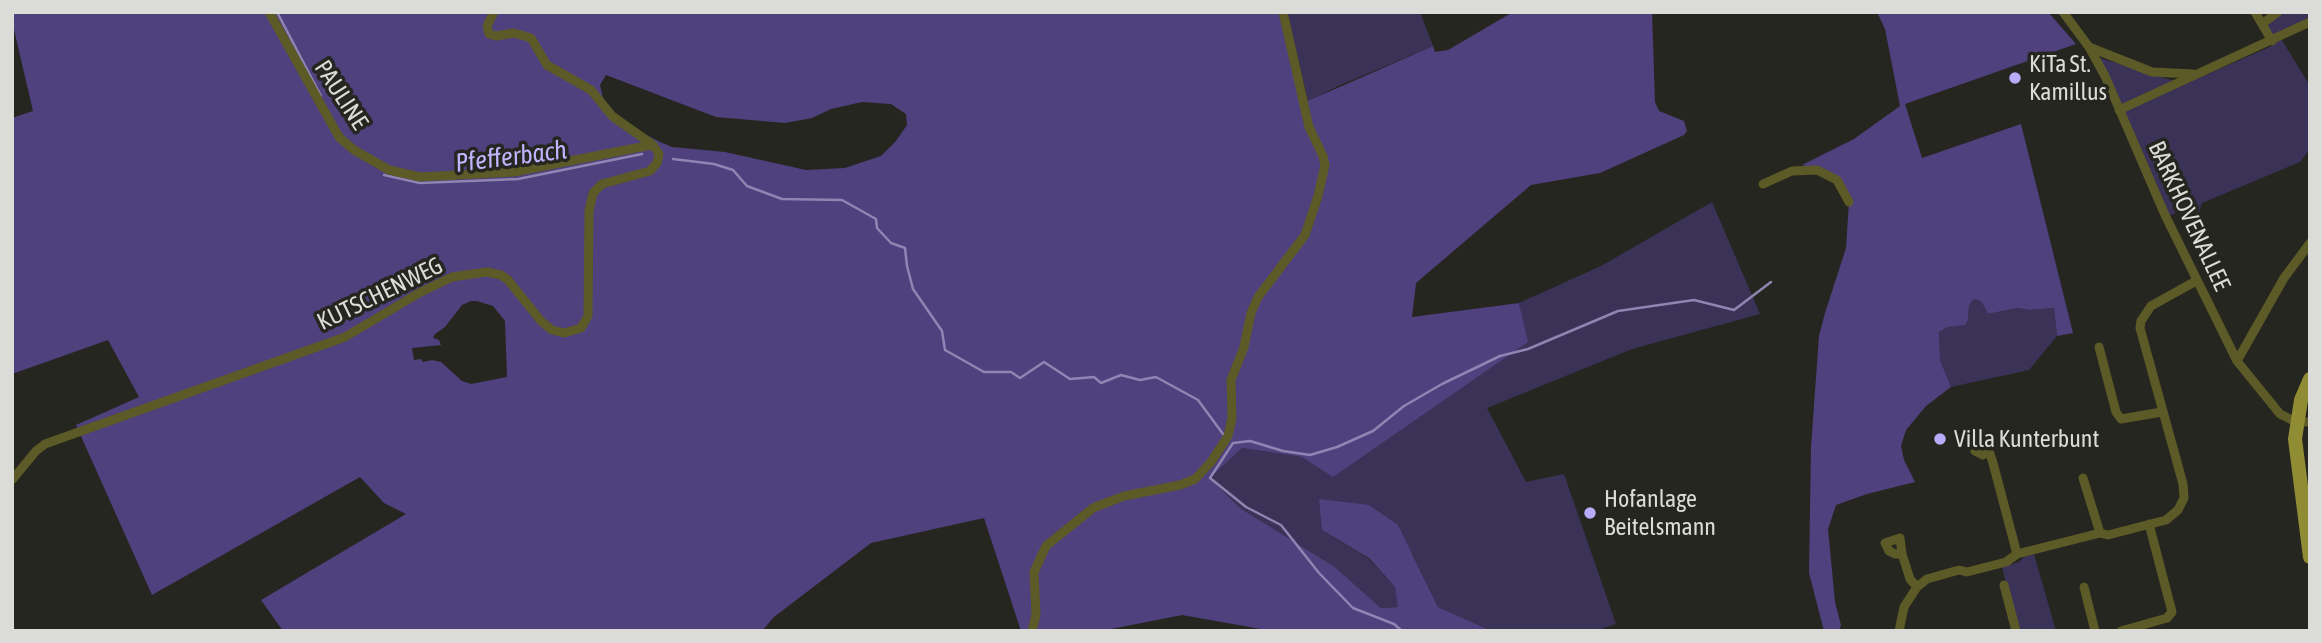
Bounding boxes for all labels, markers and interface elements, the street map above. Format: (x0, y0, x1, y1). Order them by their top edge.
place label: KiTa St. Kamillus (2029, 50, 2107, 106)
street label: PAULINE (308, 55, 374, 135)
marker: KiTa St. Kamillus (2007, 70, 2023, 86)
water label: Pfefferbach (454, 135, 568, 179)
street label: BARKHOVENALLEE (2142, 137, 2236, 295)
street label: KUTSCHENWEG (313, 251, 447, 337)
place label: Villa Kunterbunt (1954, 425, 2099, 453)
marker: Villa Kunterbunt (1932, 431, 1948, 447)
place label: Hofanlage Beitelsmann (1604, 485, 1716, 541)
marker: Hofanlage Beitelsmann (1582, 505, 1598, 521)

